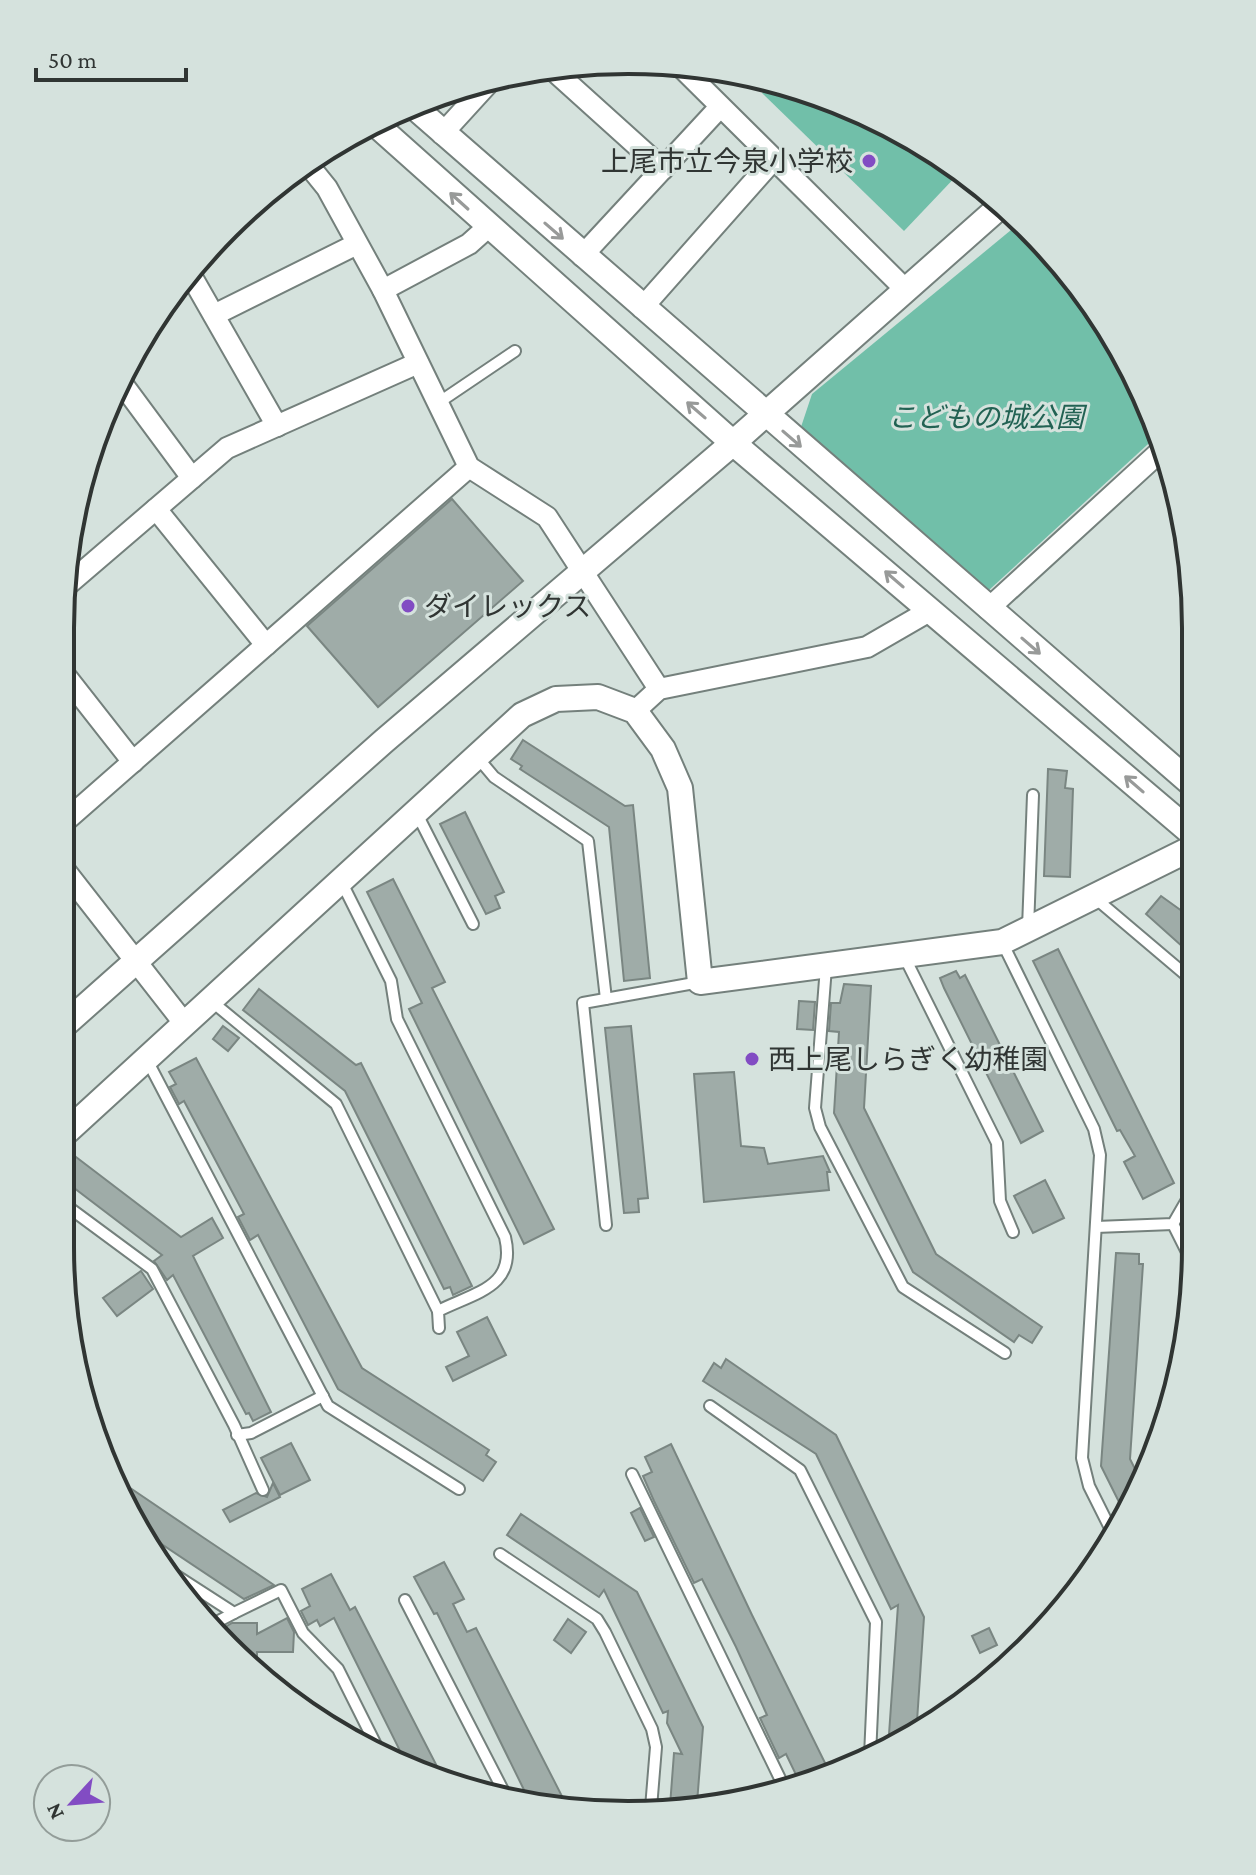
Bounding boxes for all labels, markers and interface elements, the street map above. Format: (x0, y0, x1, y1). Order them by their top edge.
scale bar (36, 32, 186, 82)
text: 50 m (48, 46, 97, 73)
place label: 上尾市立今泉小学校 (601, 146, 853, 177)
marker: 上尾市立今泉小学校 (860, 152, 878, 170)
one-way arrow (450, 193, 470, 211)
one-way arrow (544, 222, 564, 240)
one-way arrow (687, 402, 707, 420)
park label: こどもの城公園 (888, 402, 1088, 433)
one-way arrow (781, 430, 802, 448)
one-way arrow (885, 570, 905, 588)
place label: ダイレックス (424, 591, 591, 622)
marker: ダイレックス (399, 597, 417, 615)
one-way arrow (1021, 637, 1041, 655)
one-way arrow (1125, 775, 1145, 793)
place label: 西上尾しらぎく幼稚園 (768, 1044, 1049, 1075)
marker: 西上尾しらぎく幼稚園 (743, 1050, 761, 1068)
north arrow (32, 1763, 112, 1843)
text: N (40, 1799, 69, 1824)

